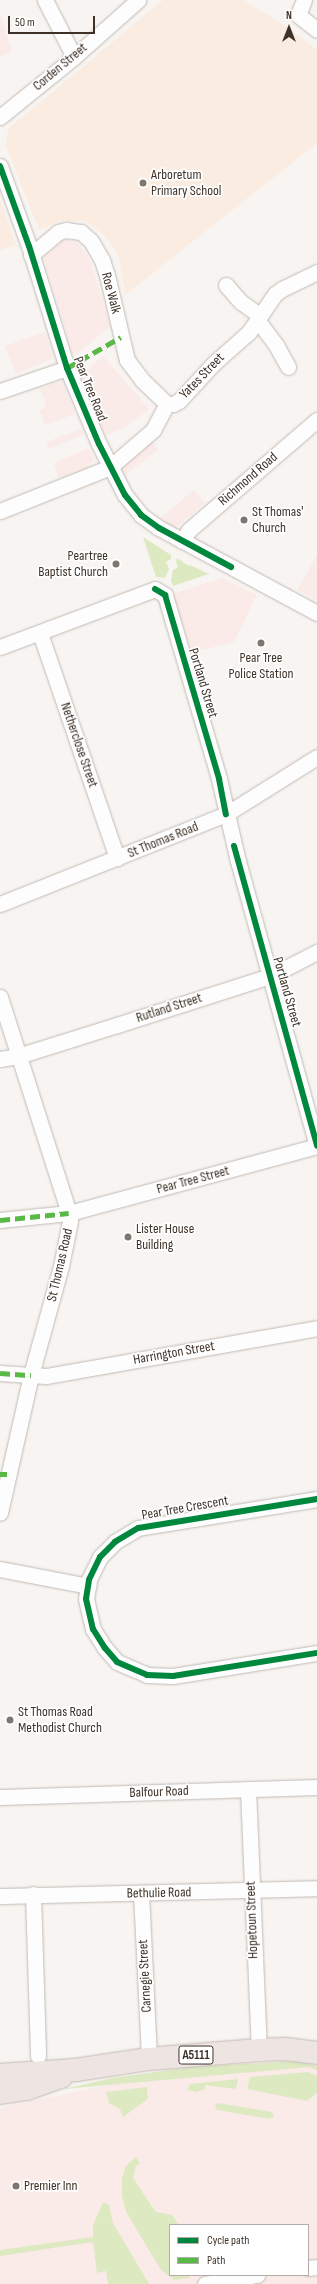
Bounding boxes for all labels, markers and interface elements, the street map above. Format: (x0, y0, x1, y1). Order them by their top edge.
scale bar (10, 8, 97, 34)
north arrow (269, 8, 309, 48)
text: N (286, 9, 292, 22)
text: 50 m (15, 15, 35, 30)
street label: Corden Street (30, 40, 90, 94)
place label: Arboretum Primary School (151, 167, 221, 200)
marker: Arboretum Primary School (138, 178, 148, 188)
street label: Roe Walk (97, 271, 125, 315)
street label: Yates Street (176, 350, 228, 402)
street label: Pear Tree Road (69, 354, 111, 424)
street label: Richmond Road (215, 449, 281, 509)
place label: St Thomas' Church (252, 504, 303, 536)
marker: St Thomas' Church (239, 515, 249, 525)
place label: Peartree Baptist Church (38, 548, 108, 580)
marker: Peartree Baptist Church (111, 559, 121, 569)
marker: Pear Tree Police Station (256, 638, 266, 648)
street label: Portland Street (184, 646, 222, 720)
place label: Pear Tree Police Station (229, 650, 293, 682)
street label: Netherclose Street (57, 700, 101, 790)
street label: St Thomas Road (125, 818, 201, 862)
street label: Portland Street (269, 955, 305, 1029)
street label: Rutland Street (134, 989, 204, 1027)
street label: Pear Tree Street (155, 1162, 231, 1198)
place label: Lister House Building (136, 1221, 194, 1254)
street label: St Thomas Road (43, 1227, 77, 1303)
marker: Lister House Building (123, 1232, 133, 1242)
street label: Harrington Street (132, 1338, 216, 1368)
street label: Pear Tree Crescent (140, 1492, 230, 1524)
place label: St Thomas Road Methodist Church (18, 1704, 102, 1736)
marker: St Thomas Road Methodist Church (5, 1715, 15, 1725)
street label: Balfour Road (129, 1783, 189, 1801)
street label: Hopetoun Street (242, 1881, 262, 1959)
street label: Bethulie Road (127, 1884, 191, 1902)
street label: Carnegie Street (135, 1939, 155, 2013)
road number: A5111 (178, 2044, 214, 2066)
place label: Premier Inn (24, 2178, 78, 2194)
marker: Premier Inn (11, 2181, 21, 2191)
legend (169, 2224, 309, 2276)
text: Cycle path (207, 2233, 249, 2248)
text: Path (207, 2253, 225, 2268)

